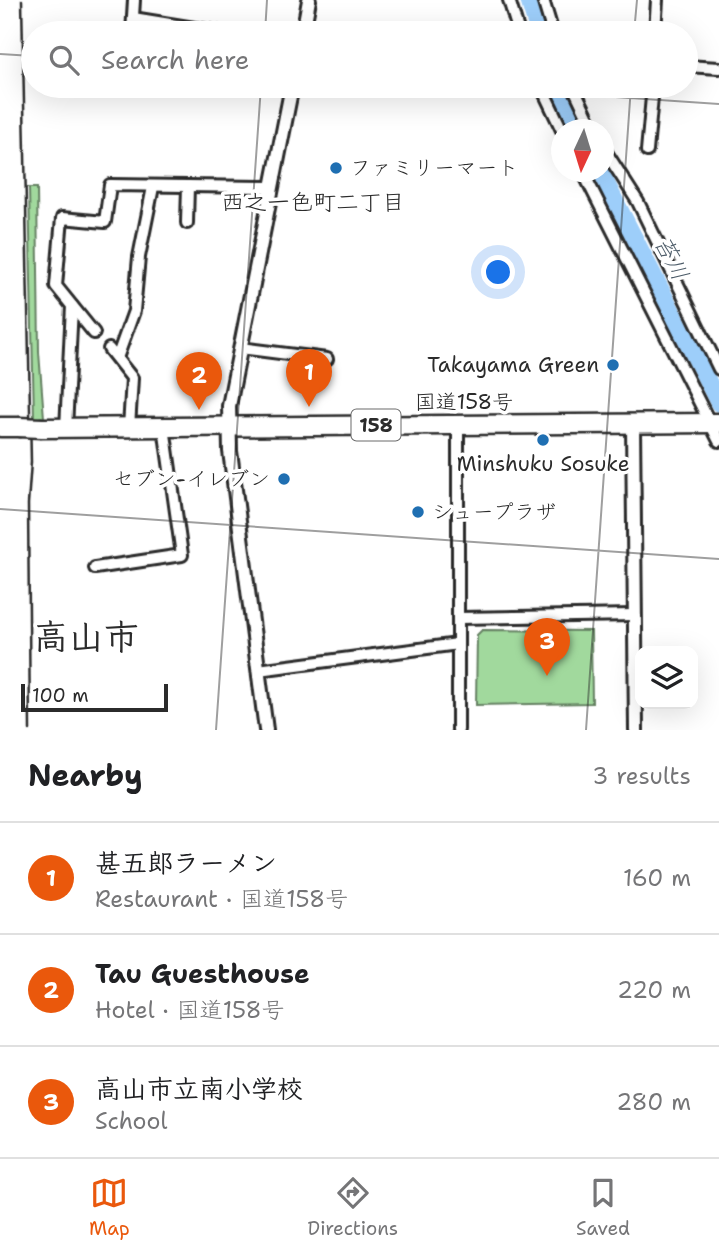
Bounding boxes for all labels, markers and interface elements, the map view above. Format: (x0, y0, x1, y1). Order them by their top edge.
search box (21, 21, 698, 98)
icon: search (45, 41, 83, 79)
text: Search here (101, 42, 250, 77)
north arrow (551, 119, 614, 182)
place label: ファミリーマート (350, 154, 518, 182)
marker: ファミリーマート (328, 160, 344, 176)
district label: 西之一色町二丁目 (221, 187, 405, 217)
water label: 苔川 (648, 231, 696, 285)
your location (481, 255, 515, 289)
pin: 1 (286, 349, 332, 407)
place label: Takayama Green (427, 351, 599, 379)
pin: 2 (176, 352, 222, 410)
marker: Takayama Green (605, 357, 621, 373)
street label: 国道158号 (415, 388, 513, 416)
road number: 158 (352, 410, 400, 440)
marker: Minshuku Sosuke (535, 432, 551, 448)
place label: Minshuku Sosuke (456, 450, 630, 478)
place label: セブン-イレブン (113, 465, 270, 493)
marker: セブン-イレブン (276, 471, 292, 487)
place label: シュープラザ (432, 498, 556, 526)
marker: シュープラザ (410, 504, 426, 520)
district label: 高山市 (33, 613, 139, 660)
pin: 3 (524, 618, 570, 676)
map controls (635, 646, 698, 709)
button: layers (635, 646, 698, 709)
scale bar (21, 681, 168, 713)
text: 100 m (32, 683, 89, 708)
text: Nearby (28, 755, 143, 796)
text: 3 results (592, 761, 691, 791)
text: 甚五郎ラーメン (95, 845, 277, 880)
text: 1 (46, 863, 56, 893)
text: 160 m (623, 863, 691, 893)
text: Restaurant · 国道158号 (95, 884, 348, 914)
text: Tau Guesthouse (95, 956, 310, 991)
text: 2 (43, 975, 59, 1005)
text: 220 m (617, 975, 691, 1005)
text: Hotel · 国道158号 (95, 995, 285, 1025)
text: 高山市立南小学校 (95, 1071, 303, 1106)
text: 3 (43, 1087, 59, 1117)
text: 280 m (616, 1087, 691, 1117)
text: School (95, 1106, 167, 1136)
tab: Map (89, 1174, 130, 1241)
tab: Directions (308, 1174, 398, 1241)
tab: Saved (576, 1174, 630, 1241)

